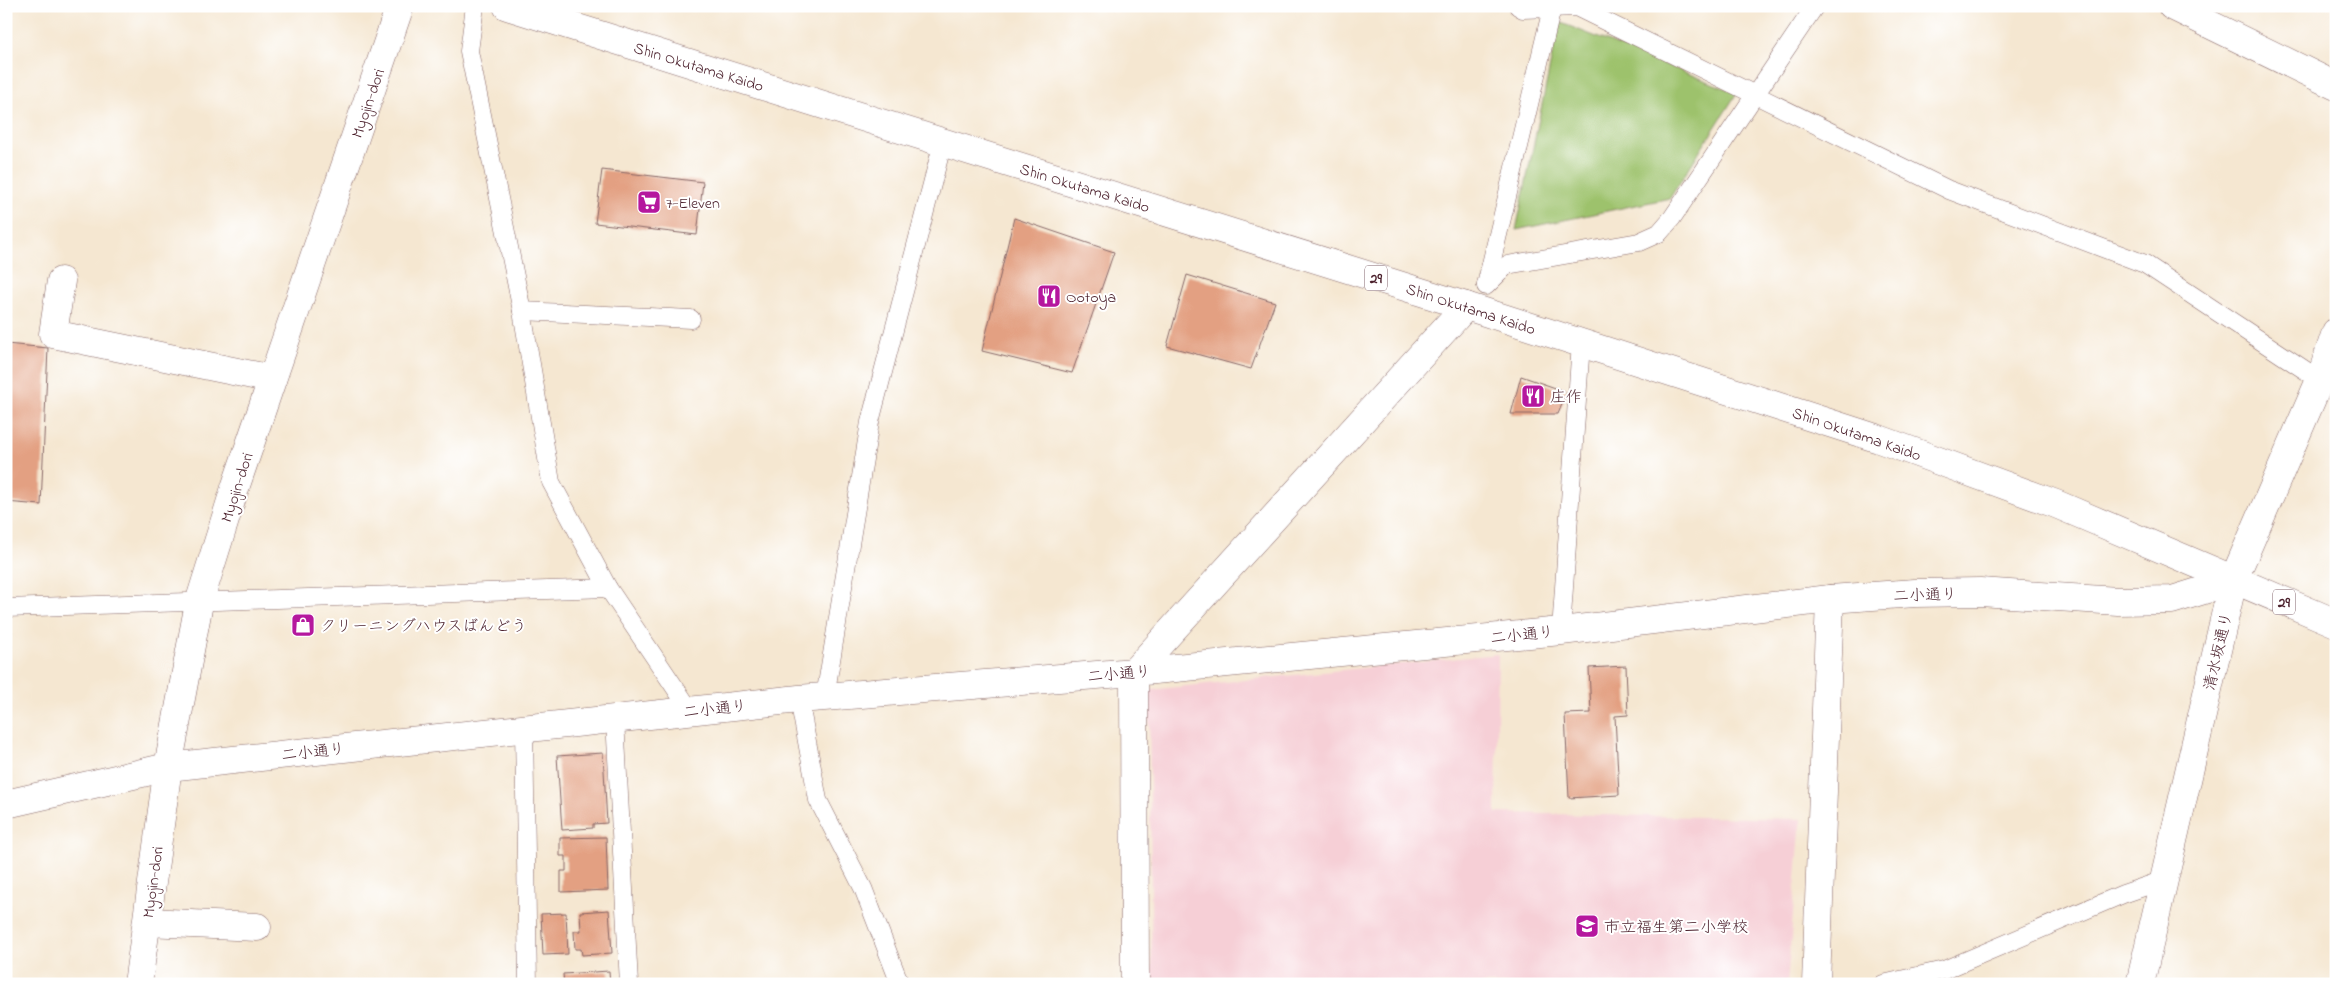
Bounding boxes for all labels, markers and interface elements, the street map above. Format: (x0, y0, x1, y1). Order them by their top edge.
street label: Shin Okutama Kaido (630, 37, 766, 99)
street label: Myojin-dori (346, 65, 392, 142)
street label: Shin Okutama Kaido (1016, 158, 1152, 220)
supermarket icon: 7-Eleven (636, 189, 662, 215)
place label: 7-Eleven (666, 192, 720, 216)
road number: 29 (1365, 266, 1387, 290)
street label: Shin Okutama Kaido (1403, 278, 1538, 342)
restaurant icon: Ootoya (1036, 283, 1062, 309)
place label: Ootoya (1066, 286, 1116, 310)
restaurant icon: 庄作 (1520, 383, 1546, 409)
place label: 庄作 (1550, 386, 1582, 410)
street label: Shin Okutama Kaido (1789, 402, 1924, 468)
street label: Myojin-dori (215, 449, 261, 526)
street label: 二小通り (1893, 583, 1957, 609)
road number: 29 (2273, 590, 2295, 614)
street label: 清水坂通り (2198, 610, 2240, 693)
shop icon: クリーニングハウスばんどう (290, 612, 316, 638)
place label: クリーニングハウスばんどう (320, 615, 527, 639)
street label: 二小通り (1489, 621, 1555, 651)
street label: 二小通り (1086, 660, 1152, 690)
street label: 二小通り (682, 695, 748, 725)
street label: 二小通り (280, 738, 346, 768)
street label: Myojin-dori (137, 845, 171, 920)
school or university icon: 市立福生第二小学校 (1574, 913, 1600, 939)
place label: 市立福生第二小学校 (1604, 916, 1748, 940)

